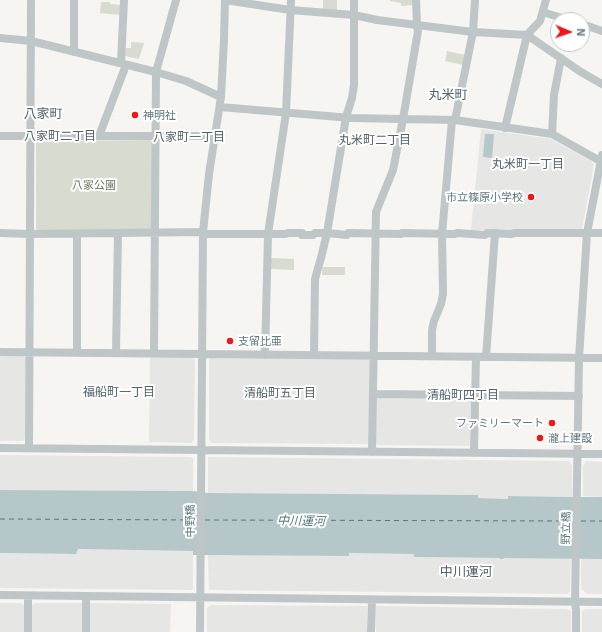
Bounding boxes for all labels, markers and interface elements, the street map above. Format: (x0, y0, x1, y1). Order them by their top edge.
north arrow (550, 12, 590, 52)
text: N (575, 28, 588, 37)
district label: 丸米町 (429, 87, 467, 103)
district label: 八家町 (24, 106, 62, 122)
place label: 神明社 (143, 108, 176, 122)
marker: 神明社 (130, 110, 140, 120)
district label: 八家町二丁目 (24, 129, 96, 143)
district label: 八家町一丁目 (153, 130, 225, 144)
district label: 丸米町二丁目 (339, 133, 411, 147)
district label: 丸米町一丁目 (492, 157, 564, 171)
park label: 八家公園 (72, 178, 116, 192)
place label: 市立篠原小学校 (446, 190, 523, 204)
marker: 市立篠原小学校 (526, 192, 536, 202)
place label: 支留比亜 (238, 334, 282, 348)
marker: 支留比亜 (225, 336, 235, 346)
district label: 福船町一丁目 (83, 385, 155, 399)
district label: 清船町五丁目 (244, 386, 316, 400)
district label: 清船町四丁目 (427, 388, 499, 402)
place label: ファミリーマート (456, 416, 544, 430)
marker: ファミリーマート (547, 418, 557, 428)
place label: 瀧上建設 (548, 431, 592, 445)
marker: 瀧上建設 (535, 433, 545, 443)
street label: 中野橋 (183, 505, 197, 537)
street label: 野立橋 (559, 511, 573, 545)
water label: 中川運河 (277, 513, 325, 529)
district label: 中川運河 (440, 564, 492, 580)

